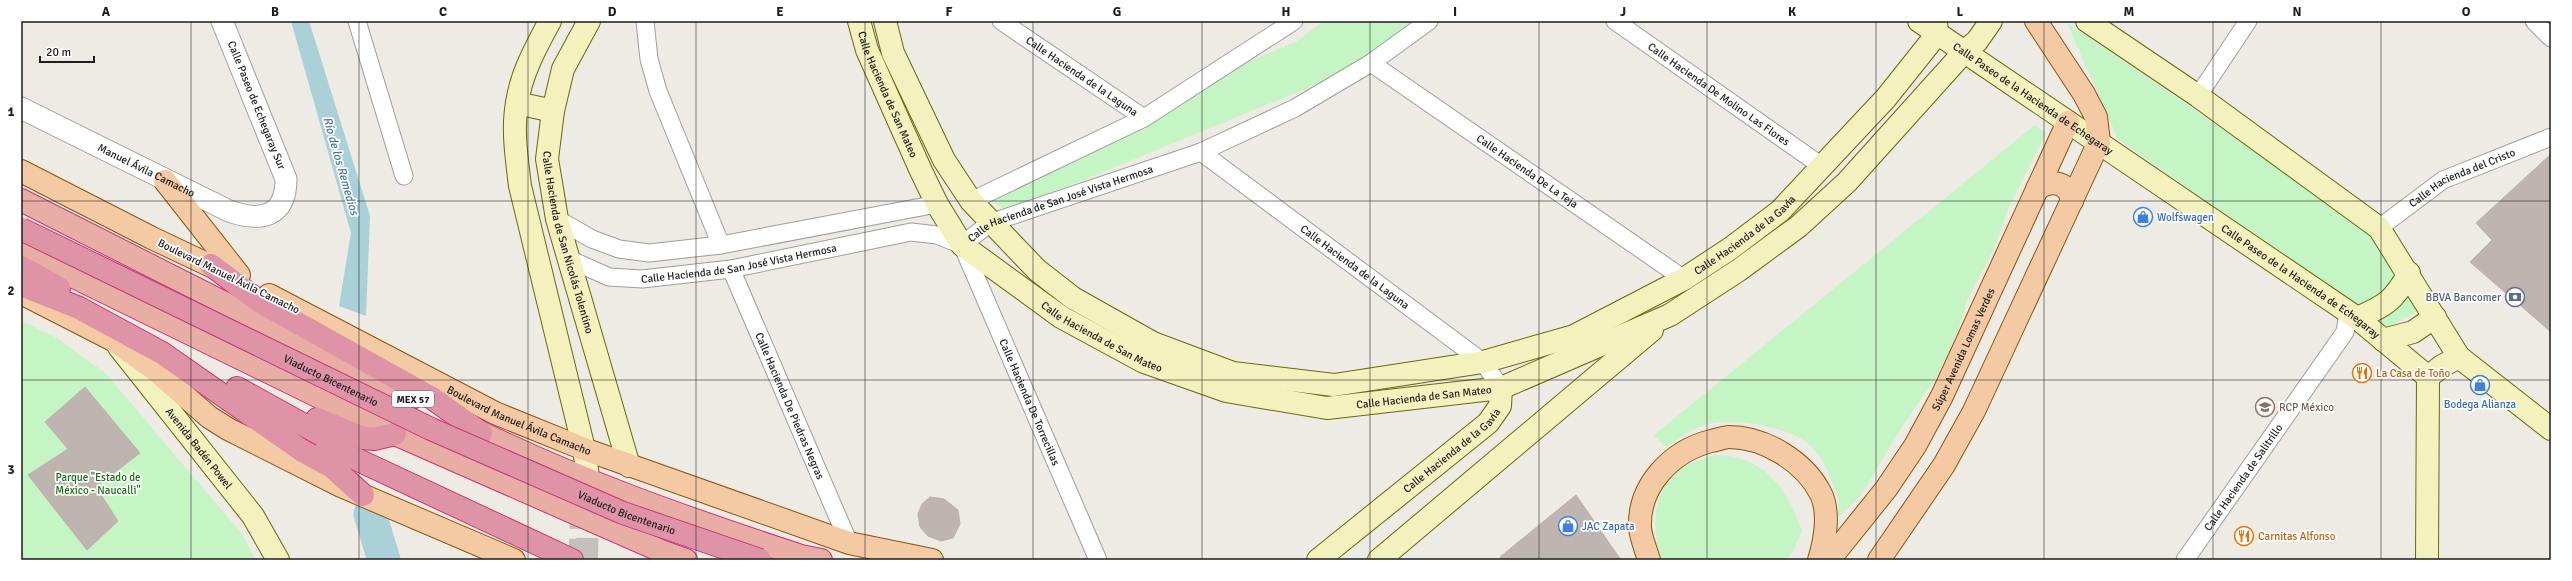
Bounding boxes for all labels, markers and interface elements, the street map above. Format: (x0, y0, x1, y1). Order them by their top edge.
text: A (102, 4, 111, 20)
text: B (271, 4, 279, 20)
text: C (439, 4, 447, 20)
text: D (608, 4, 617, 20)
text: E (776, 4, 784, 20)
text: F (946, 4, 953, 20)
text: G (1113, 4, 1121, 20)
text: H (1282, 4, 1290, 20)
text: I (1453, 4, 1457, 20)
text: J (1620, 4, 1626, 20)
text: K (1788, 4, 1796, 20)
text: L (1957, 4, 1964, 20)
text: M (2124, 4, 2135, 20)
text: N (2292, 4, 2302, 20)
text: O (2462, 4, 2471, 20)
street label: Calle Hacienda de San Mateo (855, 30, 920, 160)
street label: Calle Hacienda de la Laguna (1023, 34, 1141, 119)
scale bar (40, 38, 94, 64)
street label: Calle Paseo de Echegaray Sur (225, 39, 288, 171)
street label: Calle Hacienda De Molino Las Flores (1645, 40, 1792, 149)
street label: Calle Paseo de la Hacienda de Echegaray (1950, 40, 2116, 158)
text: 20 m (46, 45, 71, 60)
text: 1 (7, 104, 15, 120)
water label: Río de los Remedios (319, 115, 362, 219)
street label: Calle Hacienda De La Teja (1474, 132, 1581, 211)
street label: Manuel Ávila Camacho (96, 141, 197, 200)
street label: Calle Hacienda del Cristo (2407, 146, 2517, 210)
street label: Calle Hacienda de San Nicolás Tolentino (540, 150, 596, 335)
street label: Calle Hacienda de San José Vista Hermosa (965, 162, 1155, 245)
street label: Calle Hacienda de la Gavia (1692, 192, 1799, 278)
shop icon: Wolfswagen (2132, 206, 2154, 228)
place label: Wolfswagen (2157, 211, 2214, 224)
street label: Calle Hacienda de la Laguna (1298, 222, 1412, 312)
street label: Calle Paseo de la Hacienda de Echegaray (2219, 222, 2383, 342)
street label: Boulevard Manuel Ávila Camacho (156, 235, 303, 317)
street label: Calle Hacienda de San José Vista Hermosa (640, 241, 838, 286)
text: 2 (7, 283, 15, 299)
street label: Súper Avenida Lomas Verdes (1929, 286, 1998, 413)
bank icon: BBVA Bancomer (2504, 286, 2526, 308)
place label: BBVA Bancomer (2426, 291, 2501, 304)
street label: Calle Hacienda de San Mateo (1038, 299, 1164, 375)
street label: Calle Hacienda De Piedras Negras (752, 331, 827, 482)
street label: Calle Hacienda De Torrecillas (996, 337, 1062, 468)
street label: Viaducto Bicentenario (281, 352, 381, 409)
restaurant icon: La Casa de Toño (2351, 362, 2373, 384)
place label: La Casa de Toño (2376, 367, 2451, 380)
shop icon: Bodega Alianza (2469, 374, 2491, 396)
street label: Boulevard Manuel Ávila Camacho (445, 383, 593, 458)
street label: Calle Hacienda de San Mateo (1355, 383, 1493, 412)
road number: MEX 57 (392, 391, 434, 407)
school or university icon: RCP México (2254, 396, 2276, 418)
place label: Bodega Alianza (2444, 398, 2517, 411)
place label: RCP México (2279, 401, 2334, 414)
street label: Avenida Badén Powel (163, 405, 235, 492)
street label: Calle Hacienda de la Gavia (1401, 406, 1504, 496)
street label: Calle Hacienda de Salitrillo (2201, 421, 2286, 534)
text: 3 (7, 462, 15, 478)
park label: Parque "Estado de México - Naucalli" (55, 471, 141, 497)
street label: Viaducto Bicentenario (576, 488, 677, 538)
shop icon: JAC Zapata (1557, 515, 1579, 537)
place label: JAC Zapata (1582, 520, 1635, 533)
restaurant icon: Carnitas Alfonso (2233, 525, 2255, 547)
place label: Carnitas Alfonso (2258, 530, 2336, 543)

